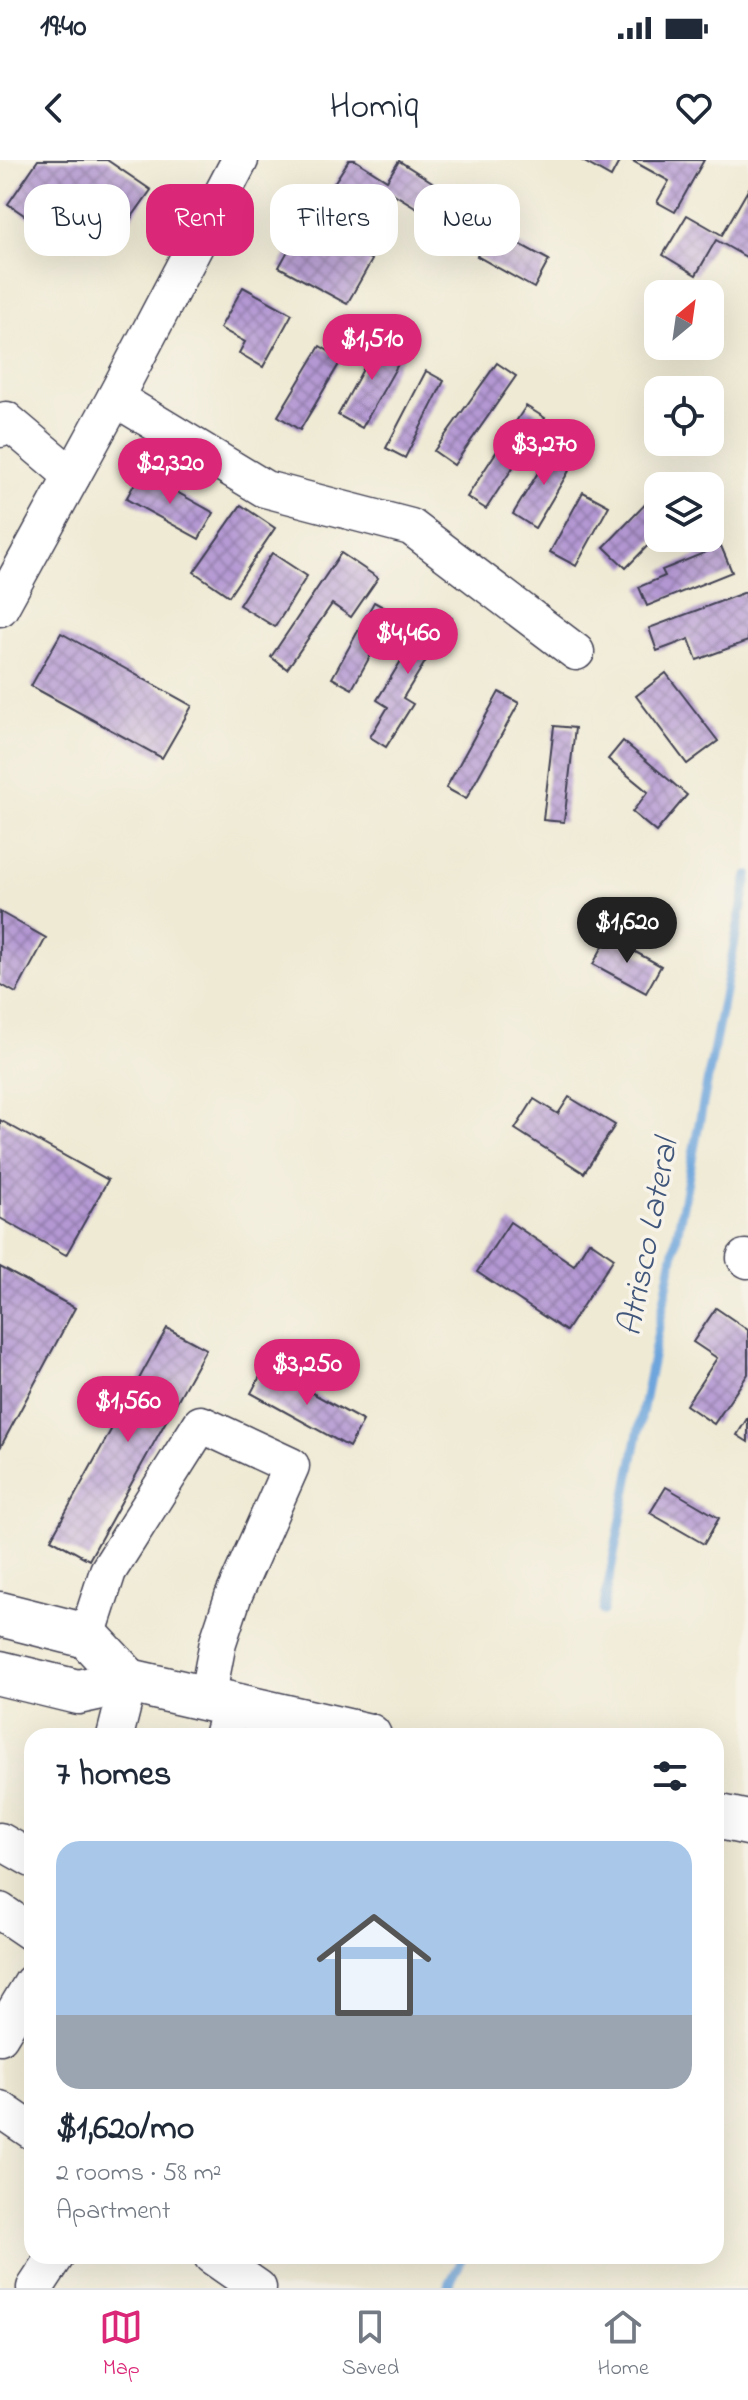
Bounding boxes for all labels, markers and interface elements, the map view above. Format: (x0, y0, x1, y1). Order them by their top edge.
text: 19:40 (40, 6, 86, 50)
text: Homiq (329, 82, 419, 135)
icon: back (32, 86, 76, 130)
icon: heart (672, 86, 716, 130)
chip: Buy (24, 184, 130, 256)
chip: Rent (146, 184, 254, 256)
chip: Filters (270, 184, 398, 256)
chip: New (414, 184, 520, 256)
north arrow (644, 280, 724, 360)
map controls (644, 280, 724, 552)
pin: $1,510 (307, 314, 437, 382)
text: $1,510 (341, 321, 403, 359)
button: locate (644, 376, 724, 456)
pin: $3,270 (479, 419, 609, 487)
text: $3,270 (511, 426, 577, 464)
pin: $2,320 (105, 438, 235, 506)
text: $2,320 (136, 445, 204, 483)
button: layers (644, 472, 724, 552)
pin: $4,460 (343, 608, 473, 676)
text: $4,460 (376, 615, 440, 653)
pin: $1,620 (562, 897, 692, 965)
text: $1,620 (595, 904, 659, 942)
water label: Atrisco Lateral (606, 1131, 694, 1341)
pin: $3,250 (242, 1339, 372, 1407)
text: $3,250 (272, 1346, 342, 1384)
pin: $1,560 (63, 1376, 193, 1444)
text: $1,560 (95, 1383, 161, 1421)
text: 7 homes (56, 1751, 171, 1801)
icon: filters (648, 1754, 692, 1798)
icon: home (302, 1893, 446, 2037)
text: $1,620/mo (56, 2105, 194, 2155)
text: 2 rooms · 58 m² (56, 2155, 222, 2193)
text: Apartment (56, 2193, 170, 2231)
tab: Map (99, 2305, 143, 2385)
tab: Saved (342, 2305, 399, 2385)
tab: Home (598, 2305, 649, 2385)

